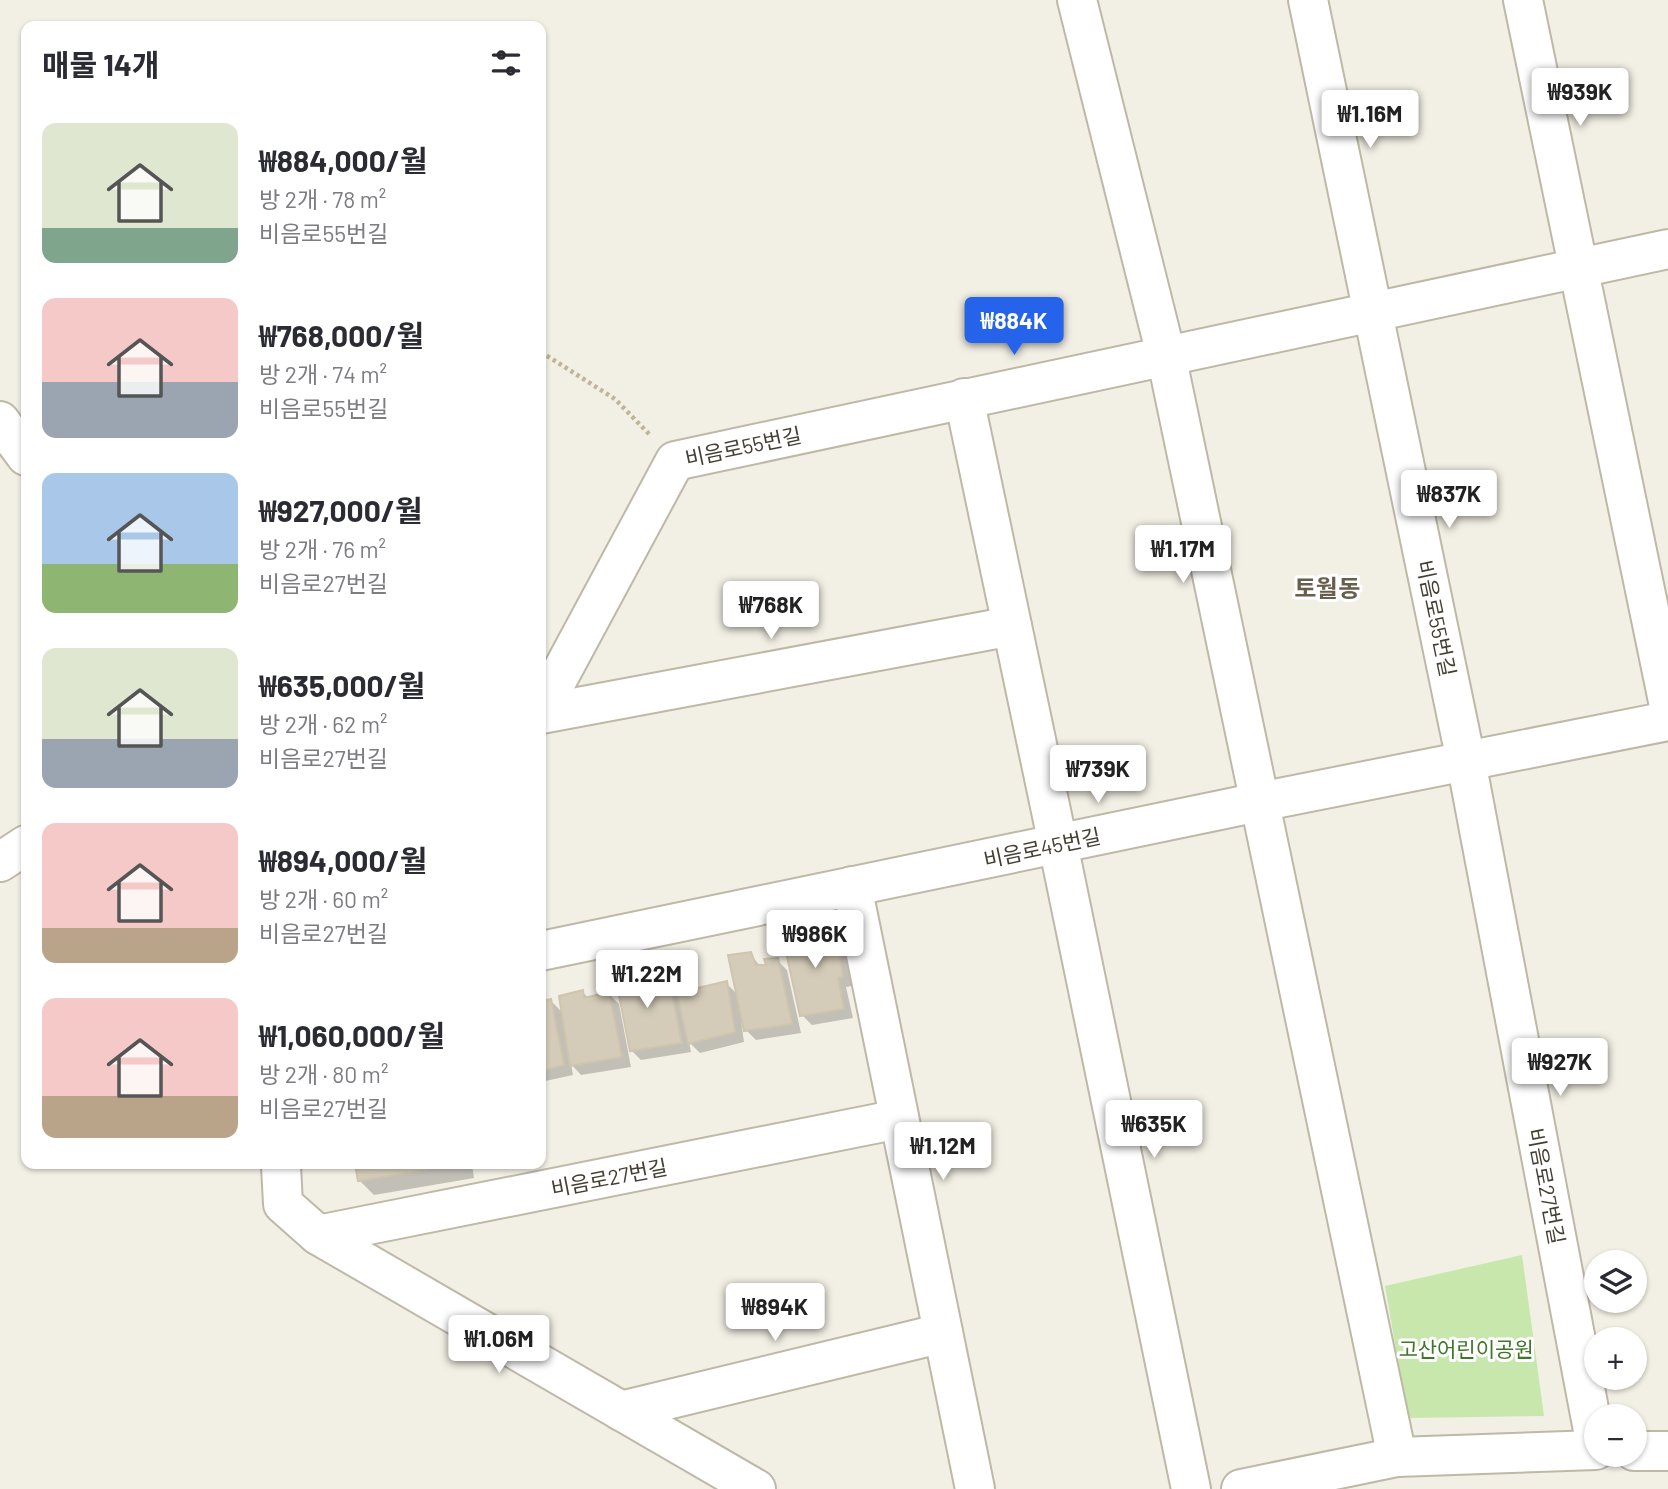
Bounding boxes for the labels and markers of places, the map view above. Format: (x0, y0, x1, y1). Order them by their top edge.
pin: ₩939K (1531, 68, 1629, 128)
pin: ₩1.16M (1313, 90, 1427, 150)
pin: ₩884K (965, 298, 1063, 357)
pin: ₩837K (1400, 470, 1498, 530)
pin: ₩1.17M (1126, 526, 1240, 585)
pin: ₩768K (722, 582, 820, 641)
pin: ₩739K (1049, 746, 1147, 805)
pin: ₩986K (766, 911, 864, 970)
pin: ₩1.22M (590, 950, 704, 1010)
pin: ₩927K (1511, 1038, 1609, 1098)
pin: ₩635K (1105, 1100, 1203, 1160)
pin: ₩1.12M (886, 1122, 1000, 1182)
pin: ₩894K (726, 1284, 824, 1343)
pin: ₩1.06M (442, 1316, 556, 1375)

